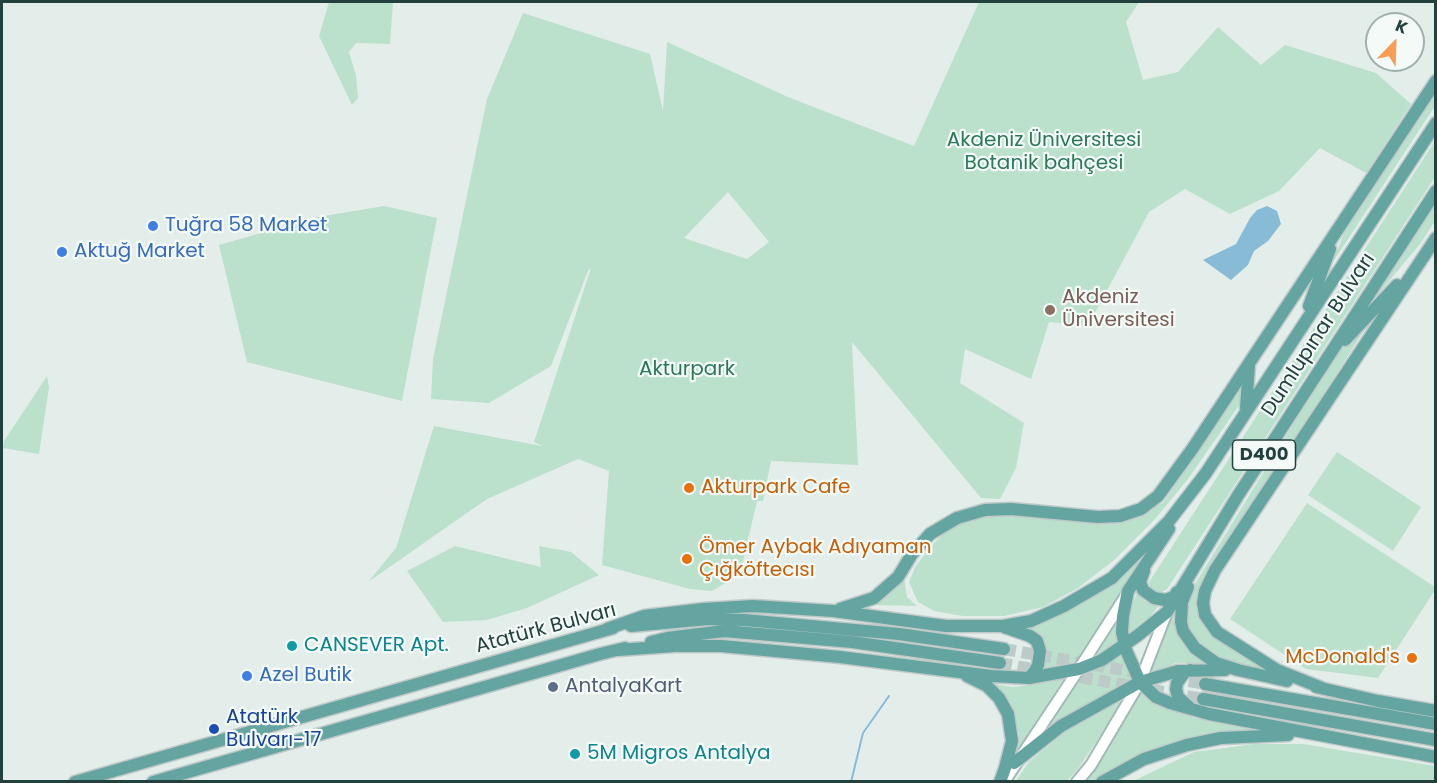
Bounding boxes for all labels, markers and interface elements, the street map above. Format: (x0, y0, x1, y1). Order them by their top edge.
north arrow (1365, 12, 1425, 72)
text: K (1392, 14, 1411, 40)
park label: Akdeniz Üniversitesi Botanik bahçesi (947, 129, 1141, 176)
place label: Tuğra 58 Market (165, 214, 327, 238)
marker: Tuğra 58 Market (146, 219, 160, 233)
place label: Aktuğ Market (74, 240, 205, 264)
marker: Aktuğ Market (55, 245, 69, 259)
street label: Dumlupınar Bulvarı (1257, 249, 1381, 421)
place label: Akdeniz Üniversitesi (1062, 286, 1175, 333)
marker: Akdeniz Üniversitesi (1043, 303, 1057, 317)
park label: Akturpark (639, 358, 735, 382)
road number: D400 (1232, 440, 1296, 470)
place label: Akturpark Cafe (701, 476, 850, 500)
marker: Akturpark Cafe (682, 481, 696, 495)
place label: Ömer Aybak Adıyaman Çığköftecısı (699, 536, 932, 583)
marker: Ömer Aybak Adıyaman Çığköftecısı (680, 552, 694, 566)
street label: Atatürk Bulvarı (473, 599, 619, 659)
place label: CANSEVER Apt. (304, 634, 449, 658)
marker: CANSEVER Apt. (285, 639, 299, 653)
place label: McDonald's (1285, 646, 1400, 670)
marker: McDonald's (1405, 651, 1419, 665)
place label: Azel Butik (259, 664, 352, 688)
marker: Azel Butik (240, 669, 254, 683)
place label: AntalyaKart (565, 675, 682, 699)
marker: AntalyaKart (546, 680, 560, 694)
place label: Atatürk Bulvarı-17 (226, 706, 321, 753)
marker: Atatürk Bulvarı-17 (207, 722, 221, 736)
place label: 5M Migros Antalya (587, 742, 771, 766)
marker: 5M Migros Antalya (568, 747, 582, 761)

